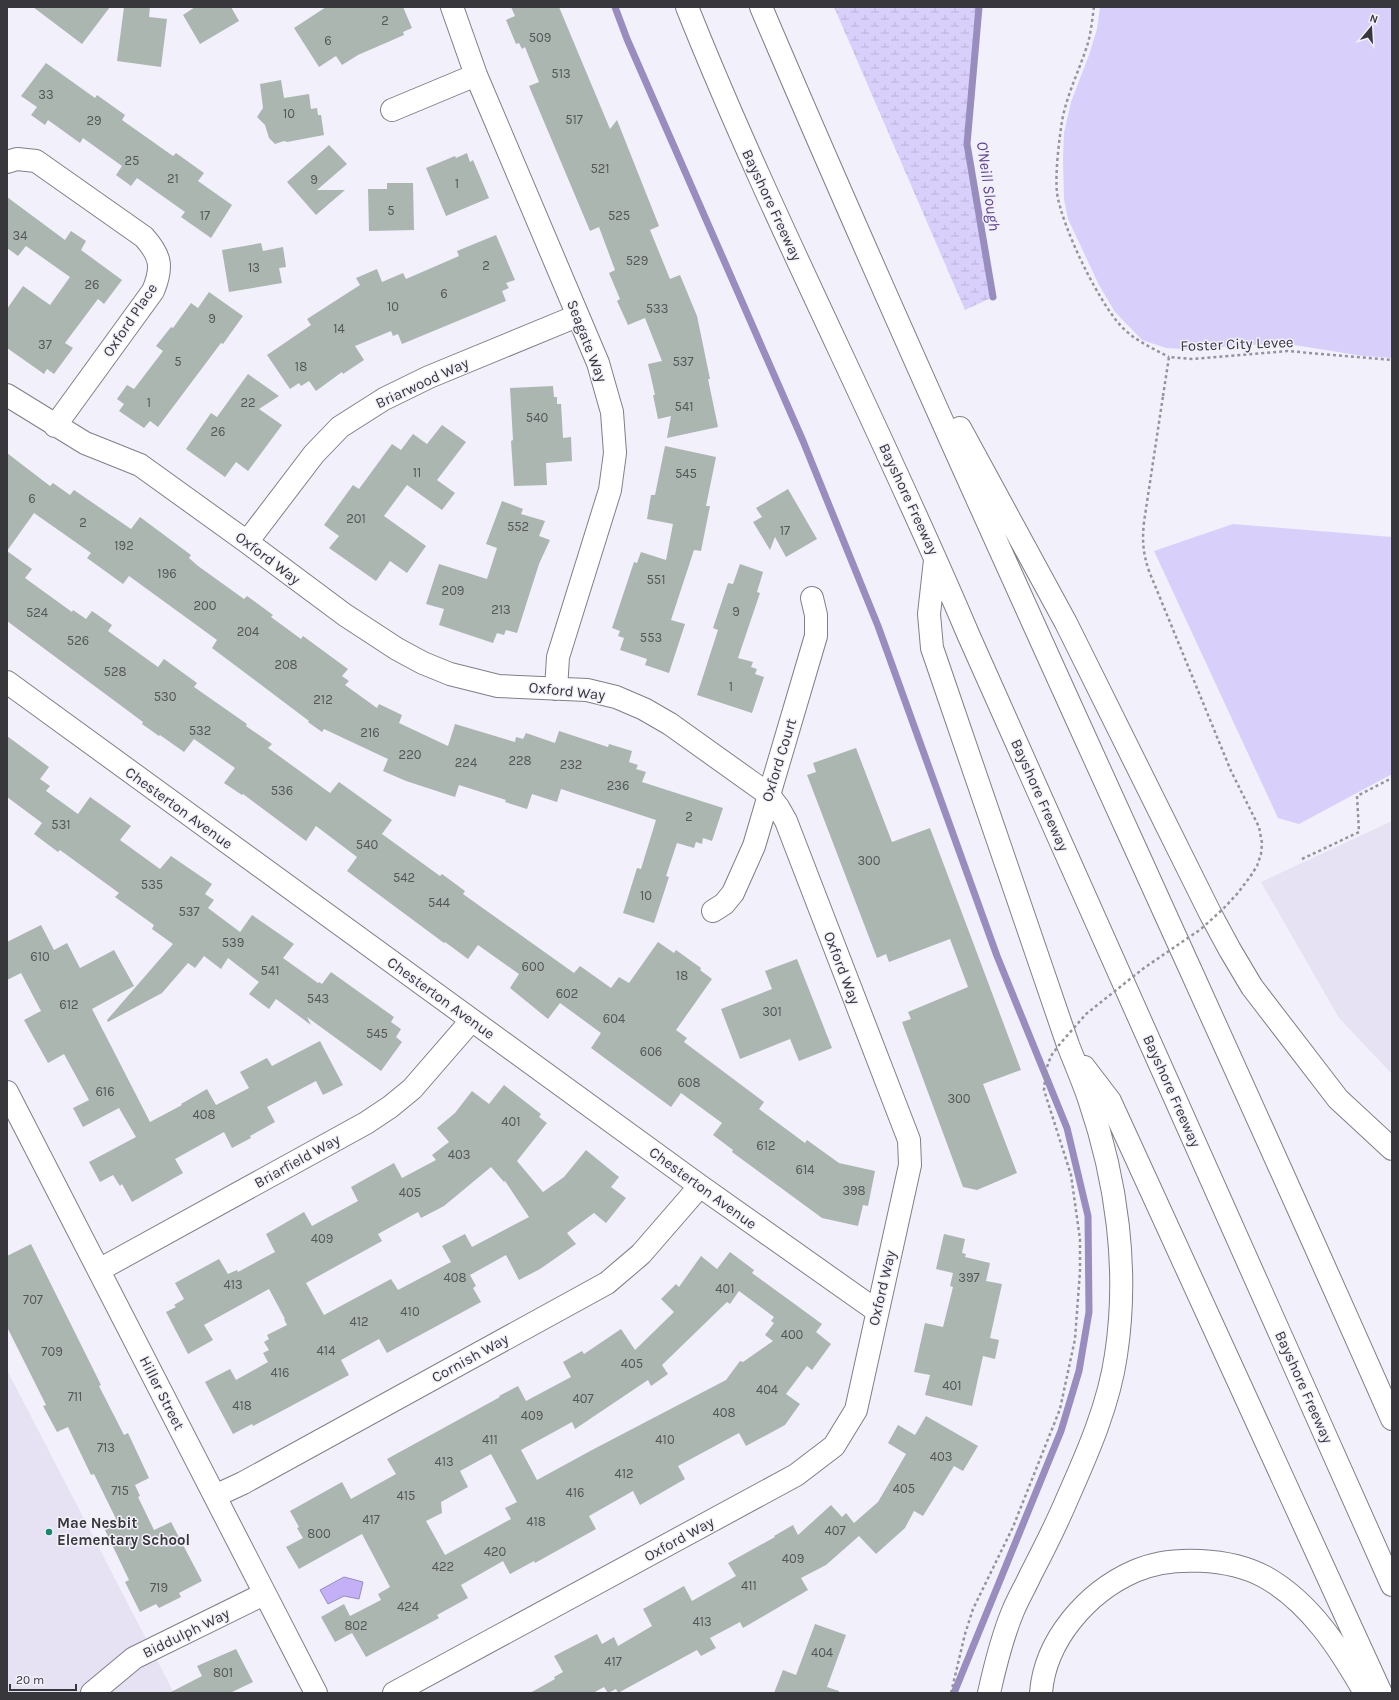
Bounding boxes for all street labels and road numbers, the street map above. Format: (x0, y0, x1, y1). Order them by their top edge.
street label: Bayshore Freeway (738, 146, 806, 264)
street label: Oxford Place (99, 280, 161, 360)
street label: Seagate Way (563, 297, 611, 385)
street label: Foster City Levee (1180, 333, 1294, 355)
street label: Briarwood Way (373, 354, 471, 412)
street label: Bayshore Freeway (875, 440, 943, 558)
street label: Oxford Way (232, 528, 304, 588)
street label: Oxford Way (528, 678, 606, 704)
street label: Oxford Court (758, 716, 800, 804)
street label: Bayshore Freeway (1007, 736, 1073, 854)
street label: Chesterton Avenue (122, 763, 236, 853)
street label: Oxford Way (820, 929, 864, 1007)
street label: Chesterton Avenue (384, 953, 498, 1043)
street label: Bayshore Freeway (1139, 1032, 1205, 1150)
street label: Briarfield Way (251, 1130, 343, 1192)
street label: Chesterton Avenue (646, 1143, 760, 1233)
street label: Oxford Way (865, 1249, 899, 1327)
street label: Bayshore Freeway (1271, 1328, 1337, 1446)
street label: Cornish Way (428, 1330, 512, 1386)
street label: Hiller Street (136, 1353, 189, 1433)
street label: Oxford Way (641, 1513, 717, 1565)
street label: Biddulph Way (140, 1604, 232, 1662)

